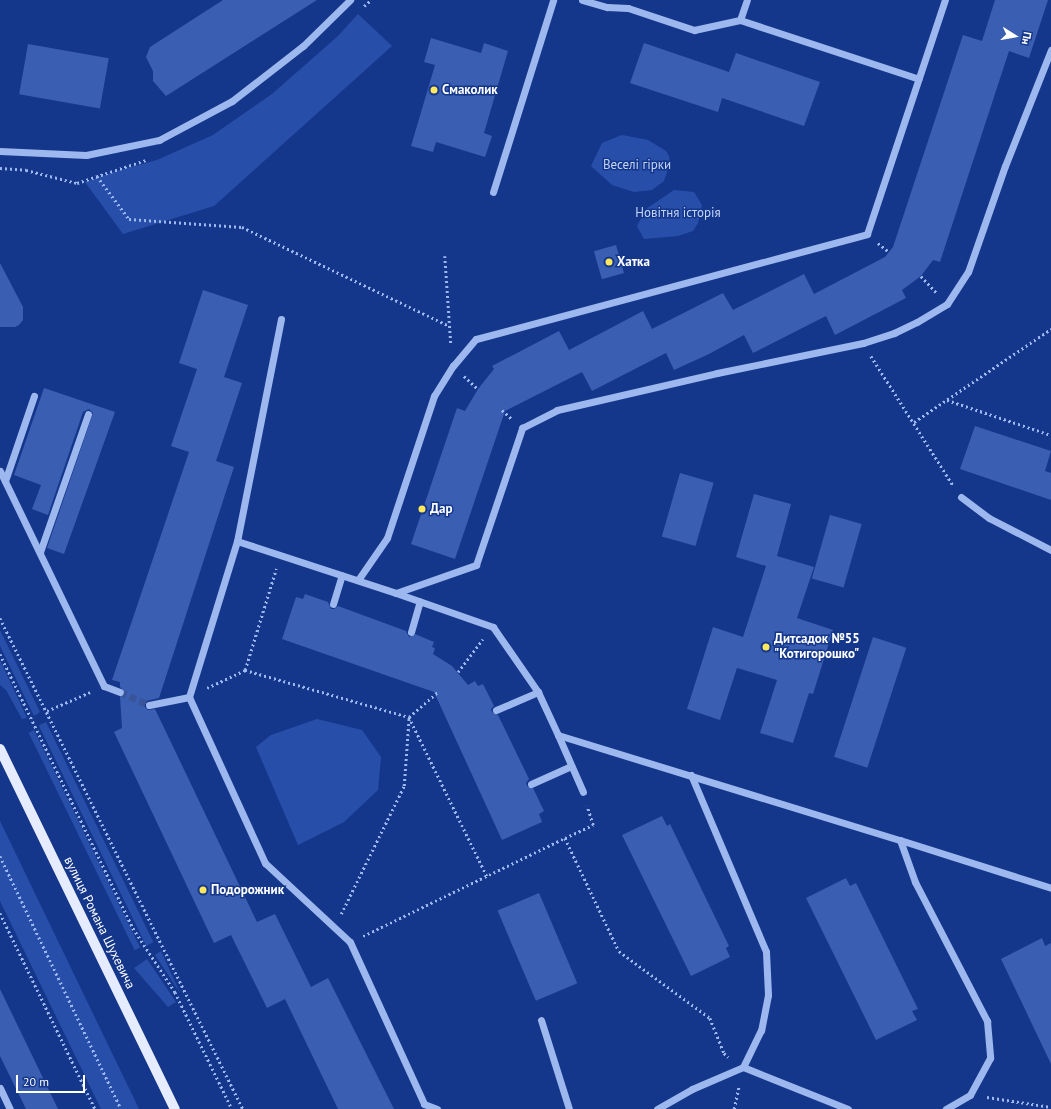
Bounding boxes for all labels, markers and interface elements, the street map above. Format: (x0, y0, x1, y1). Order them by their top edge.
north arrow (995, 16, 1035, 56)
text: Пн (1019, 31, 1035, 46)
place label: Смаколик (442, 82, 498, 98)
marker: Смаколик (429, 85, 439, 95)
park label: Веселі гірки (603, 157, 671, 173)
park label: Новітня історія (635, 205, 721, 221)
place label: Хатка (617, 254, 650, 270)
marker: Хатка (604, 257, 614, 267)
place label: Дар (430, 501, 452, 517)
marker: Дар (417, 504, 427, 514)
place label: Дитсадок №55 "Котигорошко" (774, 632, 860, 663)
marker: Дитсадок №55 "Котигорошко" (761, 642, 771, 652)
street label: вулиця Романа Шухевича (60, 854, 138, 992)
place label: Подорожник (211, 882, 284, 898)
marker: Подорожник (198, 885, 208, 895)
scale bar (18, 1067, 87, 1093)
text: 20 m (23, 1074, 49, 1089)

